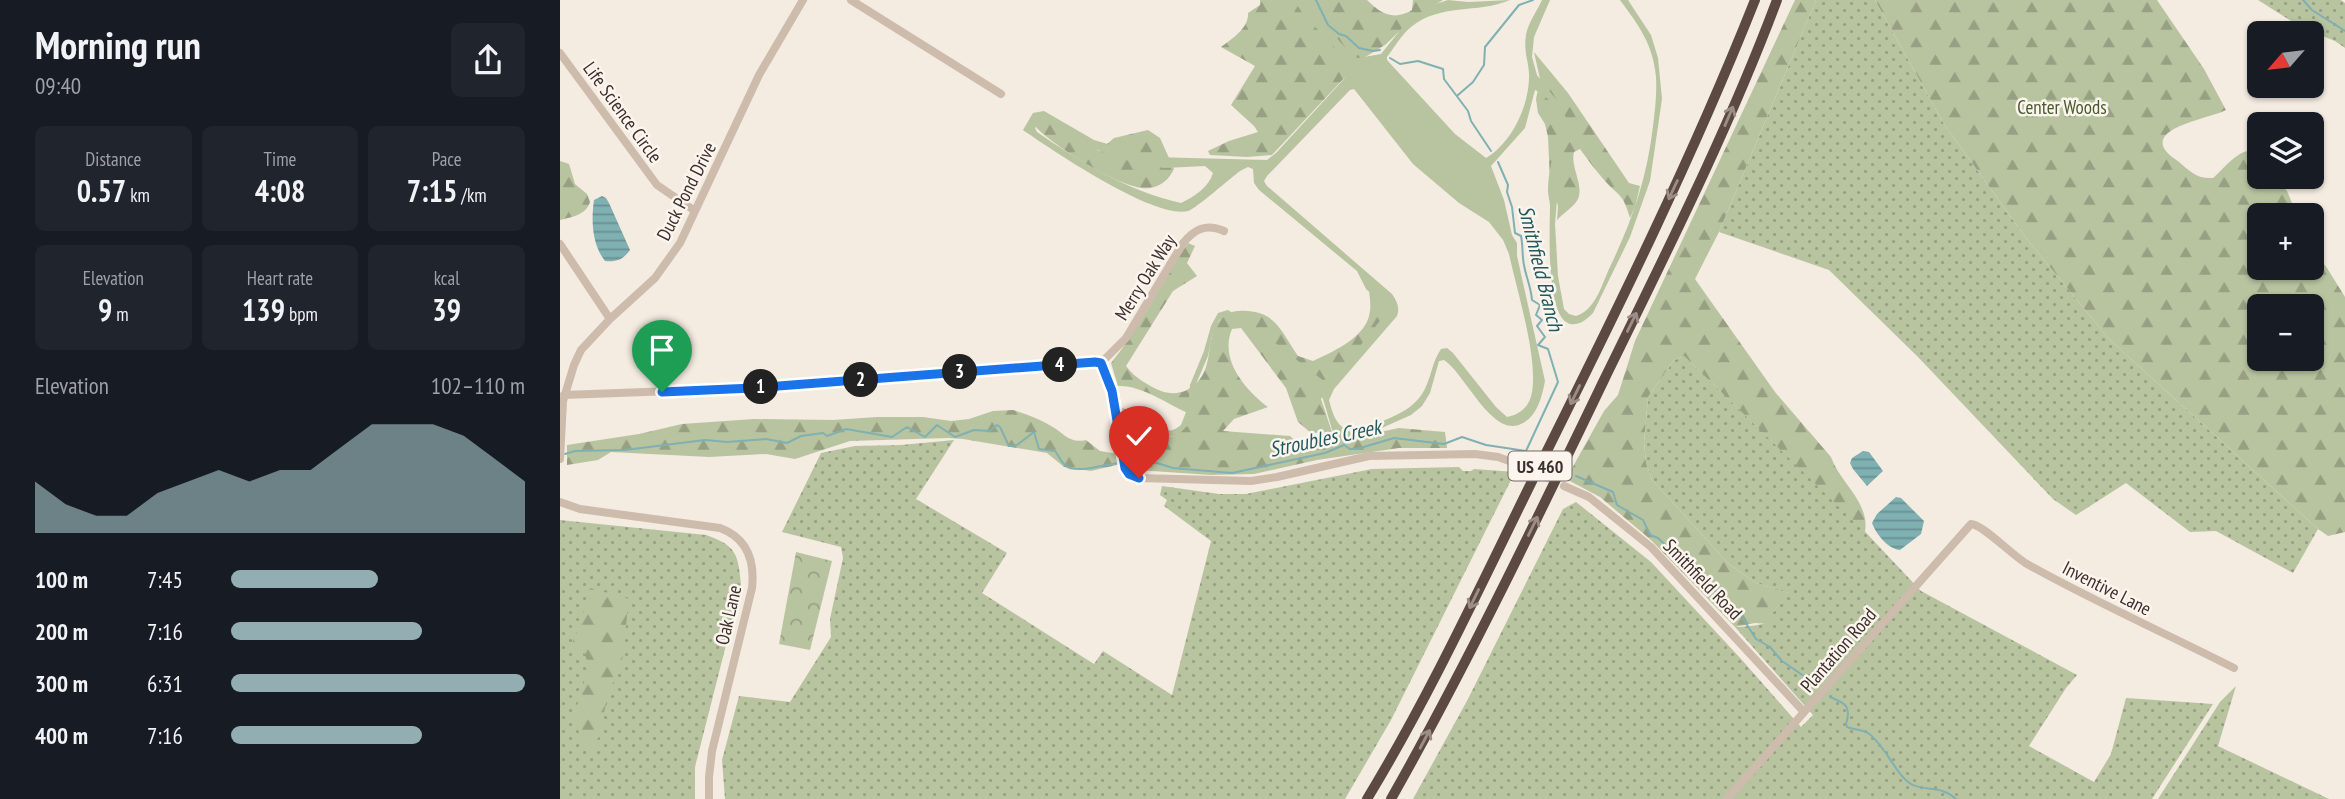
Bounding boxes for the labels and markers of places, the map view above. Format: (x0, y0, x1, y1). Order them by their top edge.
pin (632, 320, 692, 392)
pin: 4 (1042, 348, 1078, 382)
pin: 3 (942, 354, 978, 390)
pin: 2 (844, 362, 878, 398)
pin: 1 (744, 370, 778, 404)
pin (1109, 406, 1169, 478)

